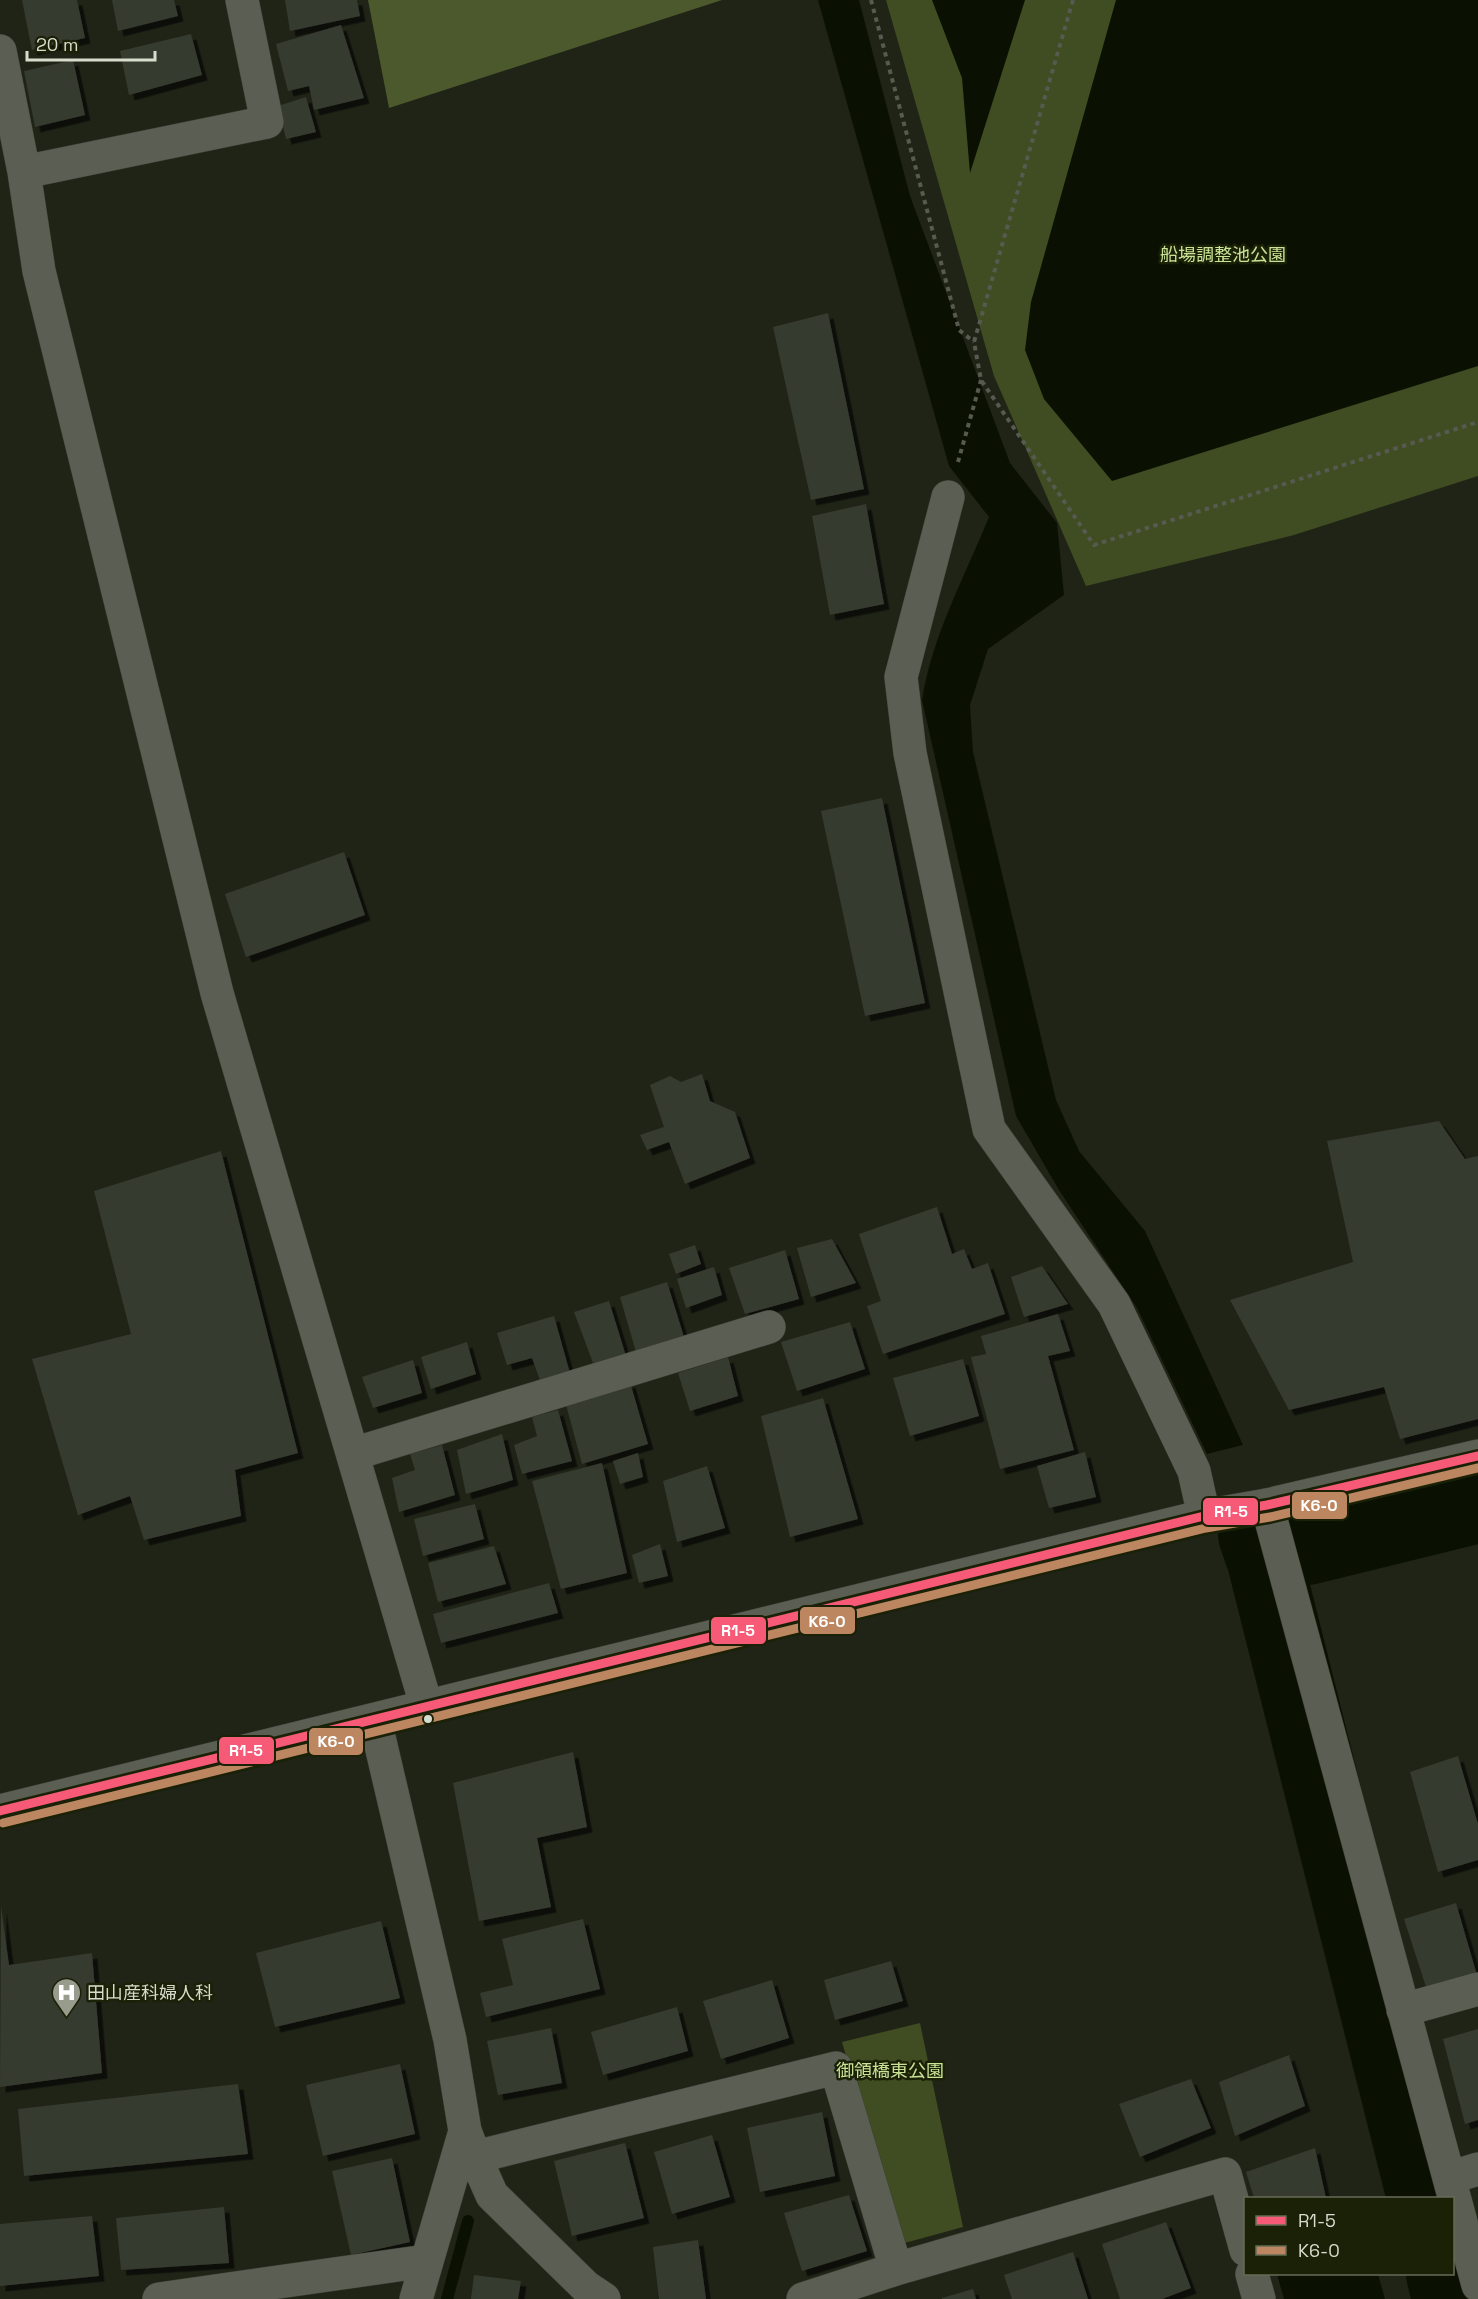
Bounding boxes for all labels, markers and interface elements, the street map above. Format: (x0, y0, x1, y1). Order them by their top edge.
scale bar (27, 24, 154, 62)
text: 20 m (36, 33, 79, 56)
park label: 船場調整池公園 (1160, 243, 1286, 266)
line badge: K6-0 (1291, 1491, 1348, 1520)
text: K6-0 (1300, 1495, 1338, 1516)
line badge: R1-5 (1202, 1497, 1259, 1526)
text: R1-5 (1214, 1501, 1248, 1522)
line badge: K6-0 (799, 1606, 856, 1635)
text: K6-0 (808, 1611, 846, 1632)
line badge: R1-5 (710, 1616, 767, 1645)
text: R1-5 (721, 1620, 755, 1641)
unlabelled marker (422, 1713, 434, 1725)
line badge: K6-0 (308, 1727, 364, 1756)
text: K6-0 (317, 1731, 355, 1752)
line badge: R1-5 (218, 1736, 275, 1765)
text: R1-5 (229, 1740, 263, 1761)
hospital icon: 田山産科婦人科 (50, 1976, 82, 2018)
place label: 田山産科婦人科 (87, 1981, 213, 2004)
park label: 御領橋東公園 (836, 2059, 944, 2082)
legend (1244, 2197, 1454, 2275)
text: R1-5 (1298, 2209, 1336, 2232)
text: K6-0 (1298, 2239, 1340, 2262)

